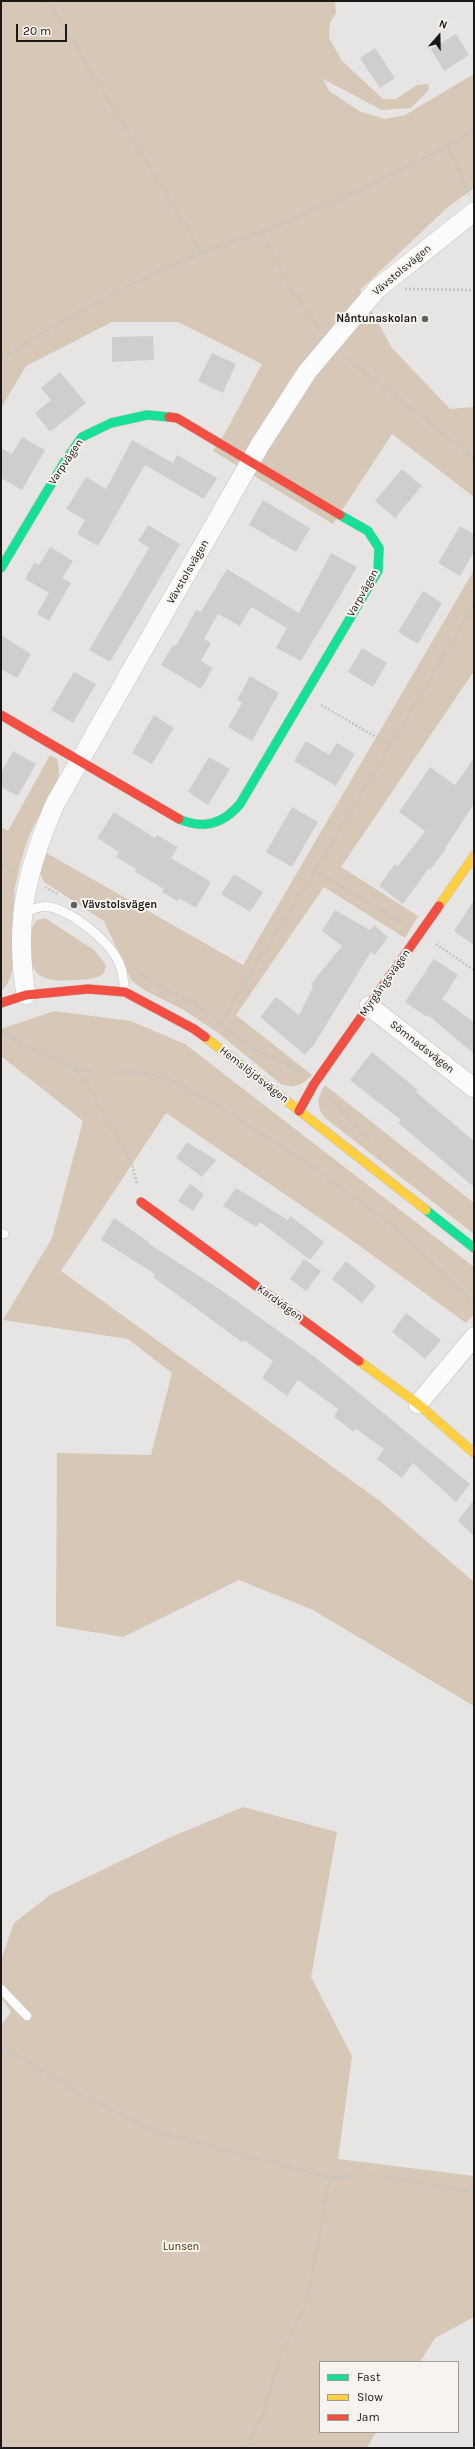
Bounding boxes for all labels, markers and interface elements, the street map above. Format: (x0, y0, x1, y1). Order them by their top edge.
scale bar (18, 16, 69, 42)
north arrow (419, 16, 459, 56)
text: N (437, 17, 449, 32)
text: 20 m (23, 24, 51, 38)
street label: Vävstolsvägen (370, 242, 434, 298)
place label: Nåntunaskolan (336, 312, 417, 326)
marker: Nåntunaskolan (420, 314, 430, 324)
street label: Varpvägen (46, 437, 86, 487)
street label: Vävstolsvägen (164, 537, 212, 607)
street label: Varpvägen (345, 567, 381, 619)
place label: Vävstolsvägen (82, 898, 157, 912)
marker: Vävstolsvägen (69, 900, 79, 910)
street label: Myrgångsvägen (357, 947, 413, 1019)
street label: Sömnadsvägen (387, 1018, 457, 1076)
street label: Hemslöjdsvägen (217, 1044, 291, 1106)
street label: Kardvägen (255, 1282, 305, 1324)
park label: Lunsen (163, 2240, 199, 2254)
legend (319, 2361, 459, 2433)
text: Fast (357, 2370, 380, 2384)
text: Slow (357, 2390, 383, 2404)
text: Jam (357, 2410, 380, 2424)

